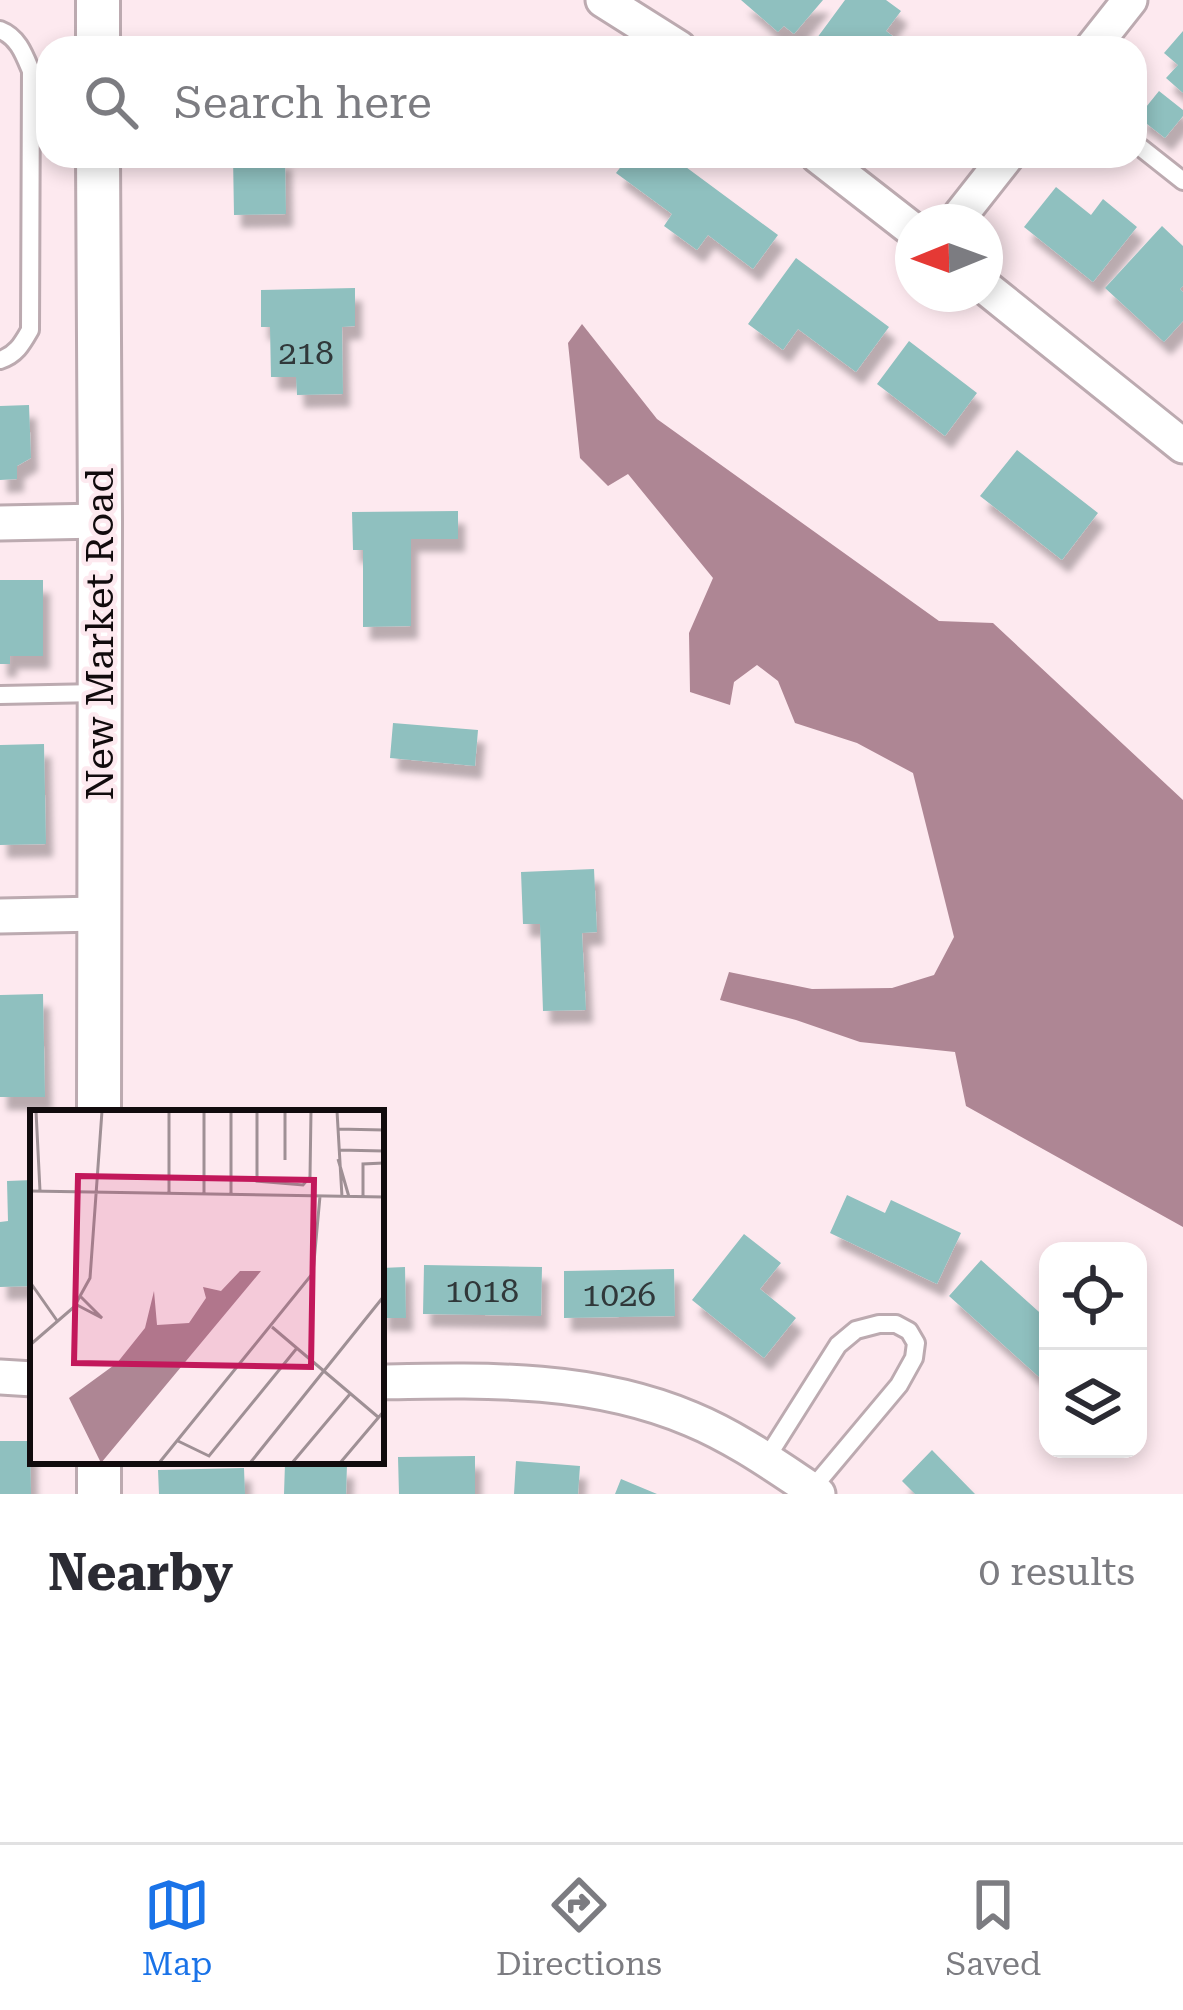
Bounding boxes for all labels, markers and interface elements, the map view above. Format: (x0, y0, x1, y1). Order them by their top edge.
search box (36, 36, 1147, 168)
icon: search (78, 69, 144, 135)
text: Search here (174, 76, 432, 129)
north arrow (895, 204, 1003, 312)
house number: 218 (278, 333, 334, 372)
street label: New Market Road (77, 467, 123, 801)
inset map (30, 1110, 384, 1464)
map controls (1039, 1242, 1147, 1458)
button: locate (1039, 1242, 1147, 1350)
house number: 1018 (445, 1271, 519, 1310)
house number: 1026 (582, 1275, 656, 1314)
button: layers (1039, 1350, 1147, 1458)
text: Nearby (48, 1543, 233, 1602)
text: 0 results (978, 1549, 1135, 1595)
tab: Map (142, 1872, 212, 1983)
tab: Directions (496, 1872, 662, 1983)
tab: Saved (946, 1872, 1041, 1983)

